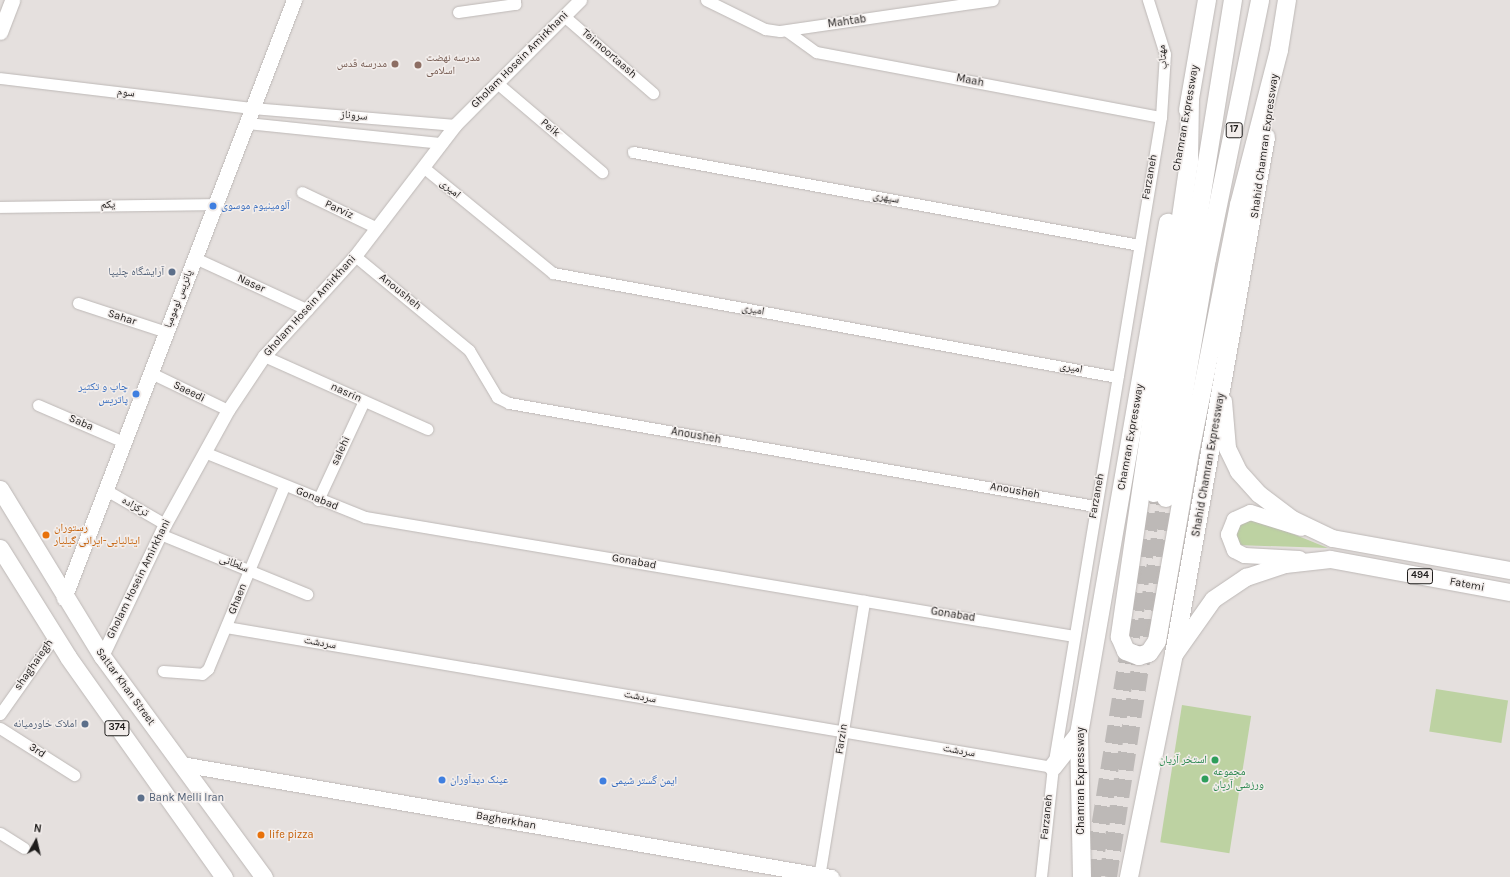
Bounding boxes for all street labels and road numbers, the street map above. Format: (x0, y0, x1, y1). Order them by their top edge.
street label: Gholam Hosein Amirkhani (469, 9, 571, 111)
street label: Mahtab (827, 13, 867, 31)
street label: Teimoortaash (579, 27, 639, 81)
street label: مهتاب (1155, 44, 1171, 70)
street label: Chamran Expressway (1170, 64, 1202, 172)
street label: Maah (955, 72, 985, 90)
street label: Shahid Chamran Expressway (1248, 73, 1282, 219)
street label: سوم (116, 85, 136, 101)
street label: سروناز (340, 108, 368, 124)
street label: Peik (538, 116, 562, 140)
road number: 17 (1225, 122, 1243, 138)
street label: Farzaneh (1140, 153, 1160, 201)
street label: امیری (437, 177, 463, 201)
street label: سپهری (872, 189, 900, 207)
street label: یکم (101, 198, 115, 212)
street label: Parviz (323, 198, 355, 222)
street label: Gholam Hosein Amirkhani (261, 253, 359, 359)
street label: پاتریس لومومبا (162, 268, 196, 330)
street label: Anousheh (376, 271, 424, 313)
street label: Naser (235, 272, 267, 296)
street label: امیری (741, 302, 765, 318)
street label: Sahar (106, 307, 138, 329)
street label: امیری (1059, 360, 1083, 376)
street label: Saeedi (171, 379, 207, 405)
street label: nasrin (329, 380, 363, 406)
street label: Chamran Expressway (1115, 383, 1147, 491)
street label: Shahid Chamran Expressway (1190, 392, 1228, 538)
street label: Saba (67, 412, 95, 434)
street label: Anousheh (670, 425, 722, 447)
street label: salehi (329, 434, 353, 468)
street label: Farzaneh (1087, 472, 1107, 520)
street label: Anousheh (989, 480, 1041, 502)
street label: Gonabad (294, 484, 340, 514)
street label: ترکزاده (119, 494, 151, 520)
street label: Gholam Hosein Amirkhani (104, 517, 174, 641)
street label: سلطانی (218, 552, 250, 576)
street label: Gonabad (611, 552, 657, 572)
road number: 494 (1407, 568, 1433, 584)
street label: Fatemi (1449, 575, 1485, 595)
street label: Ghaen (226, 582, 250, 616)
street label: Gonabad (930, 605, 976, 625)
street label: سردشت (303, 634, 337, 652)
street label: shaghaiegh (12, 637, 56, 693)
street label: Sattar Khan Street (92, 646, 158, 728)
street label: سردشت (623, 688, 657, 706)
road number: 374 (104, 720, 130, 736)
street label: Farzin (833, 723, 851, 755)
street label: Chamran Expressway (1074, 727, 1088, 835)
street label: 3rd (26, 741, 48, 761)
street label: سردشت (942, 742, 976, 760)
street label: Farzaneh (1038, 794, 1056, 840)
street label: Bagherkhan (475, 809, 537, 833)

